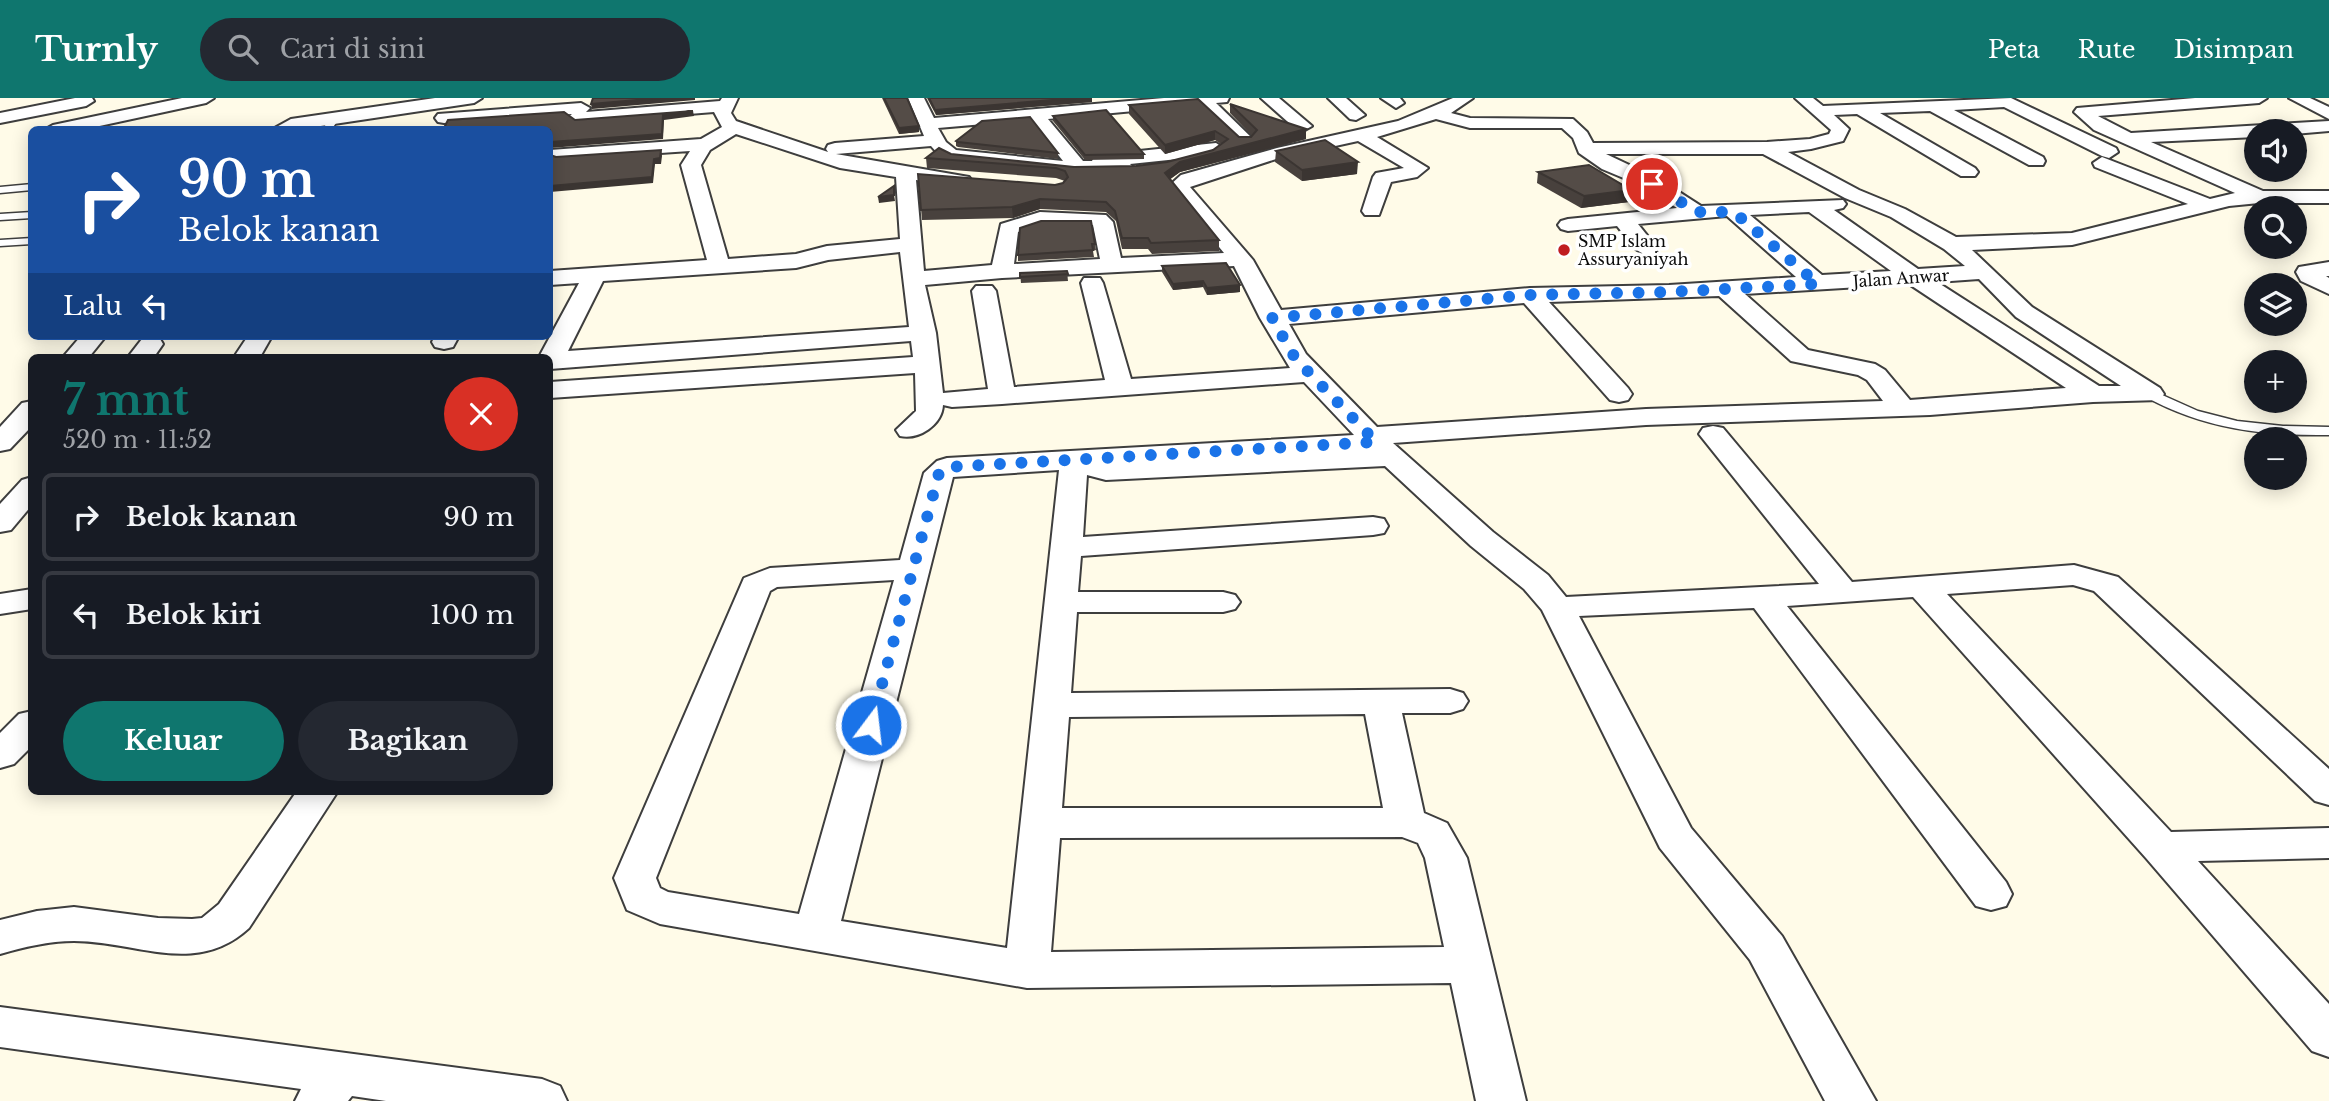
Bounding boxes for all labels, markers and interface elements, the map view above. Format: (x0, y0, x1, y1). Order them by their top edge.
search box (200, 18, 690, 81)
text: Turnly (35, 29, 158, 70)
icon: search (224, 30, 262, 68)
text: Cari di sini (280, 33, 425, 65)
text: Peta (1988, 35, 2040, 64)
text: Rute (2078, 35, 2136, 64)
text: Disimpan (2174, 35, 2294, 64)
map controls (2244, 119, 2307, 490)
button: sound (2244, 119, 2307, 182)
text: 90 m (178, 149, 315, 210)
icon: right (63, 154, 154, 245)
pin (1622, 154, 1682, 214)
icon: arrive (1633, 165, 1671, 203)
button: search (2244, 196, 2307, 259)
text: Belok kanan (178, 210, 380, 250)
place label: SMP Islam Assuryaniyah (1577, 231, 1689, 269)
marker: SMP Islam Assuryaniyah (1556, 242, 1572, 258)
street label: Jalan Anwar (1850, 265, 1950, 291)
button: layers (2244, 273, 2307, 336)
icon: left (136, 287, 174, 325)
text: Lalu (63, 290, 122, 322)
button: + (2244, 350, 2307, 413)
text: 7 mnt (63, 374, 189, 426)
button: close (444, 377, 518, 451)
text: 520 m · 11:52 (63, 426, 212, 454)
button: − (2244, 427, 2307, 490)
icon: right (67, 498, 105, 536)
text: Belok kanan (126, 501, 297, 533)
text: 90 m (443, 501, 514, 533)
icon: left (67, 596, 105, 634)
text: Belok kiri (126, 599, 261, 631)
text: 100 m (430, 599, 514, 631)
position arrow (834, 688, 908, 762)
button: Keluar (63, 701, 284, 781)
button: Bagikan (298, 701, 518, 781)

